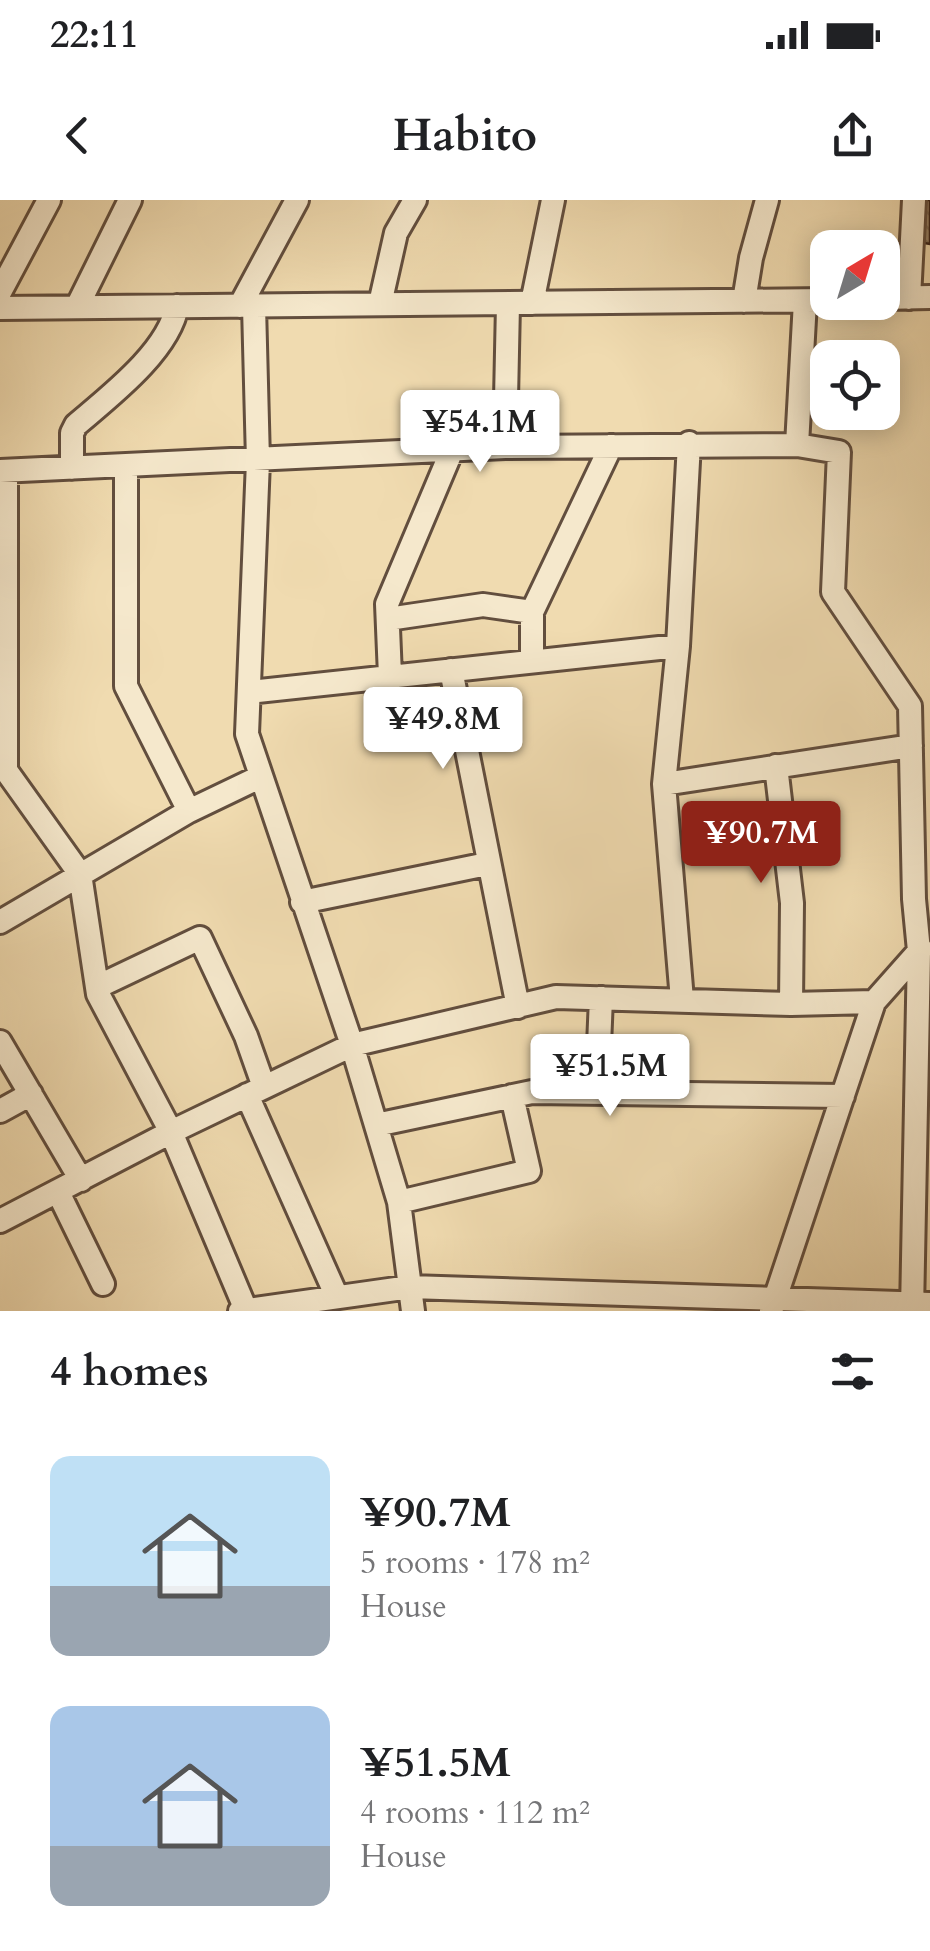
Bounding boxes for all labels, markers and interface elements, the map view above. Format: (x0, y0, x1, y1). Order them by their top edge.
text: 22:11 (50, 9, 139, 61)
text: Habito (393, 105, 537, 166)
icon: back (50, 108, 105, 163)
icon: share (825, 108, 880, 163)
north arrow (810, 230, 900, 320)
map controls (810, 230, 900, 430)
button: locate (810, 340, 900, 430)
pin: ¥54.1M (399, 390, 561, 475)
text: ¥54.1M (422, 400, 538, 444)
pin: ¥49.8M (362, 687, 524, 772)
text: ¥49.8M (385, 697, 501, 741)
pin: ¥90.7M (680, 801, 842, 886)
text: ¥90.7M (703, 811, 819, 855)
pin: ¥51.5M (529, 1034, 691, 1119)
text: ¥51.5M (552, 1044, 668, 1088)
text: 4 homes (50, 1343, 208, 1400)
icon: filters (825, 1344, 880, 1399)
text: ¥90.7M (360, 1484, 511, 1541)
icon: home (130, 1496, 250, 1616)
text: 5 rooms · 178 m² (360, 1541, 590, 1585)
text: House (360, 1585, 447, 1629)
text: ¥51.5M (360, 1734, 511, 1791)
icon: home (130, 1746, 250, 1866)
text: 4 rooms · 112 m² (360, 1791, 590, 1835)
text: House (360, 1835, 447, 1879)

